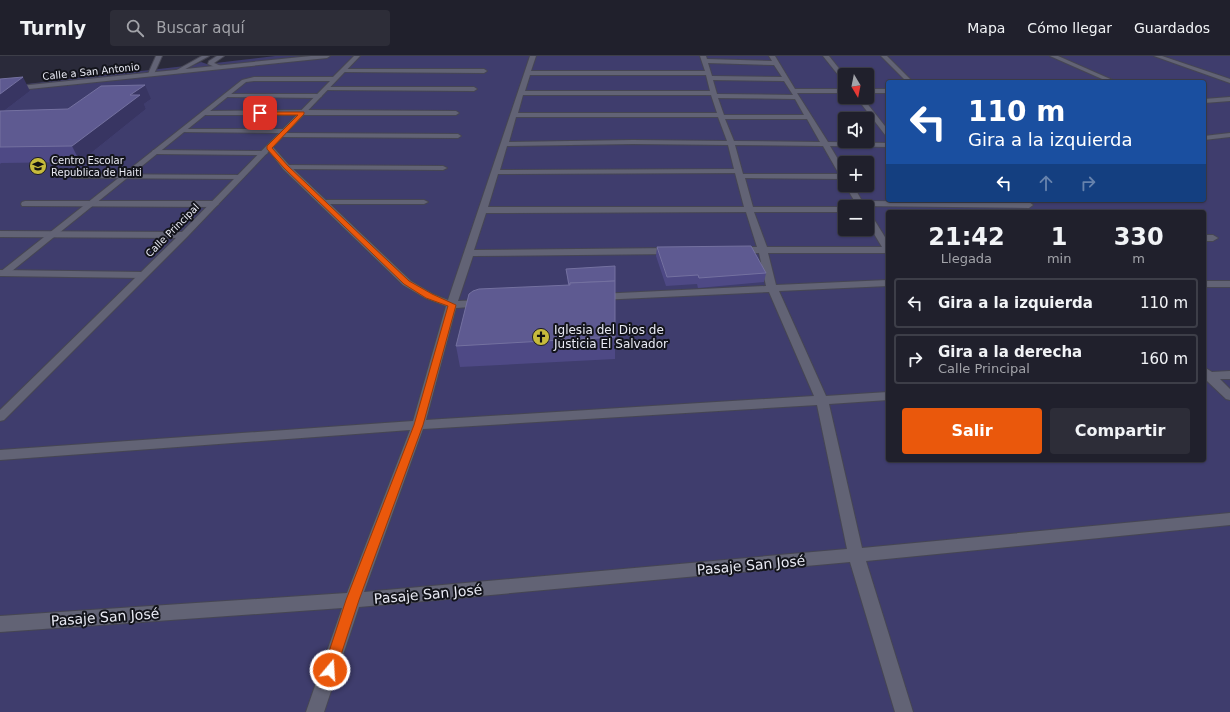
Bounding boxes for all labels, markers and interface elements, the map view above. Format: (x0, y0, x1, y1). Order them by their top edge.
search box (110, 10, 390, 46)
text: Turnly (20, 17, 86, 39)
icon: search (124, 17, 146, 39)
text: Buscar aquí (156, 19, 245, 37)
text: Mapa (967, 20, 1005, 36)
text: Cómo llegar (1027, 20, 1112, 36)
text: Guardados (1134, 20, 1210, 36)
street label: Calle a San Antonio (42, 61, 140, 82)
north arrow (838, 68, 874, 104)
map controls (838, 68, 874, 236)
text: 110 m (968, 95, 1065, 128)
pin (243, 96, 277, 130)
icon: left (902, 96, 954, 148)
icon: arrive (249, 102, 271, 124)
button: sound (838, 112, 874, 148)
text: Gira a la izquierda (968, 129, 1133, 150)
place label: Centro Escolar Republica de Haiti (51, 155, 142, 178)
school or university icon: Centro Escolar Republica de Haiti (28, 156, 48, 176)
button: + (838, 156, 874, 192)
icon: left (993, 172, 1015, 194)
icon: ahead (1035, 172, 1057, 194)
icon: right (1077, 172, 1099, 194)
button: − (838, 200, 874, 236)
street label: Calle Principal (143, 201, 201, 259)
text: 21:42 (928, 223, 1005, 251)
text: 1 (1051, 223, 1067, 251)
text: 330 (1114, 223, 1164, 251)
text: Llegada (941, 251, 992, 266)
text: min (1047, 251, 1071, 266)
text: m (1132, 251, 1145, 266)
icon: left (904, 292, 926, 314)
text: Gira a la izquierda (938, 294, 1093, 312)
text: 110 m (1140, 294, 1188, 312)
place label: Iglesia del Dios de Justicia El Salvador (553, 323, 668, 351)
church icon: Iglesia del Dios de Justicia El Salvador (531, 327, 551, 347)
text: Gira a la derecha (938, 343, 1082, 361)
icon: right (904, 348, 926, 370)
text: 160 m (1140, 350, 1188, 368)
text: Calle Principal (938, 361, 1030, 376)
button: Salir (902, 408, 1042, 454)
button: Compartir (1050, 408, 1190, 454)
street label: Pasaje San José (696, 552, 806, 578)
street label: Pasaje San José (373, 581, 483, 607)
street label: Pasaje San José (50, 605, 160, 629)
position arrow (309, 649, 351, 691)

